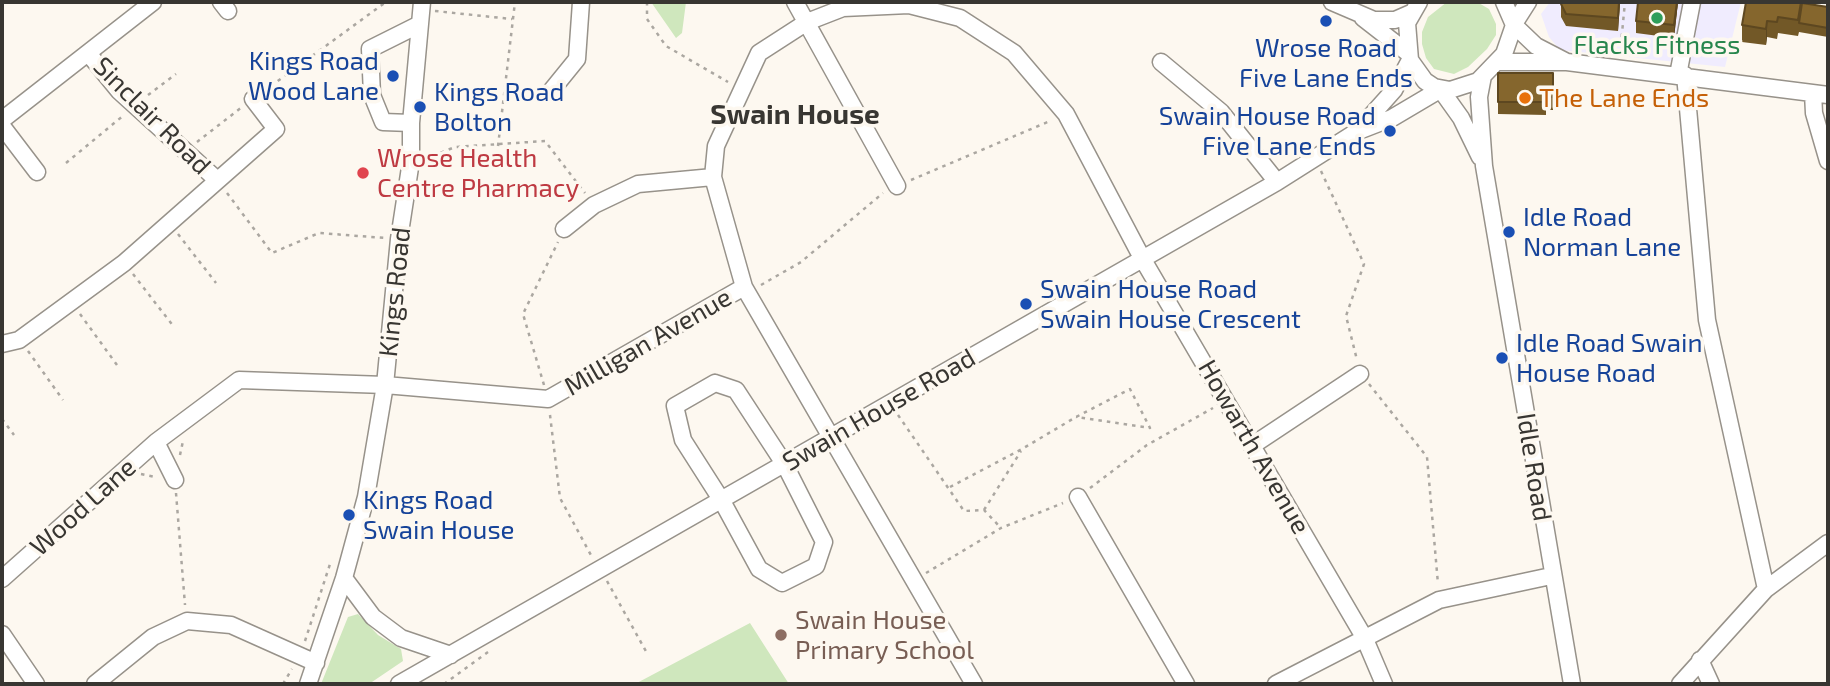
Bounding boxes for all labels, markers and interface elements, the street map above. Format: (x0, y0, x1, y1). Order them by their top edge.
marker: Flacks Fitness (1649, 10, 1665, 26)
marker: Wrose Road Five Lane Ends (1318, 13, 1334, 29)
place label: Flacks Fitness (1574, 29, 1740, 61)
place label: Wrose Road Five Lane Ends (1239, 32, 1413, 94)
place label: Kings Road Wood Lane (248, 45, 379, 106)
street label: Sinclair Road (87, 51, 217, 181)
marker: Kings Road Wood Lane (385, 68, 401, 84)
place label: Kings Road Bolton (434, 76, 564, 138)
place label: The Lane Ends (1539, 82, 1709, 114)
marker: The Lane Ends (1517, 90, 1533, 106)
district label: Swain House (710, 98, 880, 132)
marker: Kings Road Bolton (412, 99, 428, 115)
place label: Swain House Road Five Lane Ends (1159, 100, 1376, 162)
marker: Swain House Road Five Lane Ends (1382, 123, 1398, 139)
place label: Wrose Health Centre Pharmacy (377, 142, 579, 204)
marker: Wrose Health Centre Pharmacy (355, 165, 371, 181)
place label: Idle Road Norman Lane (1523, 201, 1681, 262)
marker: Idle Road Norman Lane (1501, 224, 1517, 240)
street label: Kings Road (373, 226, 417, 358)
place label: Swain House Road Swain House Crescent (1040, 273, 1301, 334)
street label: Milligan Avenue (559, 282, 737, 402)
marker: Swain House Road Swain House Crescent (1018, 296, 1034, 312)
place label: Idle Road Swain House Road (1516, 327, 1702, 388)
street label: Swain House Road (777, 342, 981, 478)
marker: Idle Road Swain House Road (1494, 350, 1510, 366)
street label: Howarth Avenue (1191, 354, 1317, 540)
street label: Idle Road (1510, 411, 1558, 523)
street label: Wood Lane (24, 452, 142, 562)
place label: Kings Road Swain House (363, 484, 515, 546)
marker: Kings Road Swain House (341, 507, 357, 523)
place label: Swain House Primary School (795, 604, 974, 666)
marker: Swain House Primary School (773, 627, 789, 643)

